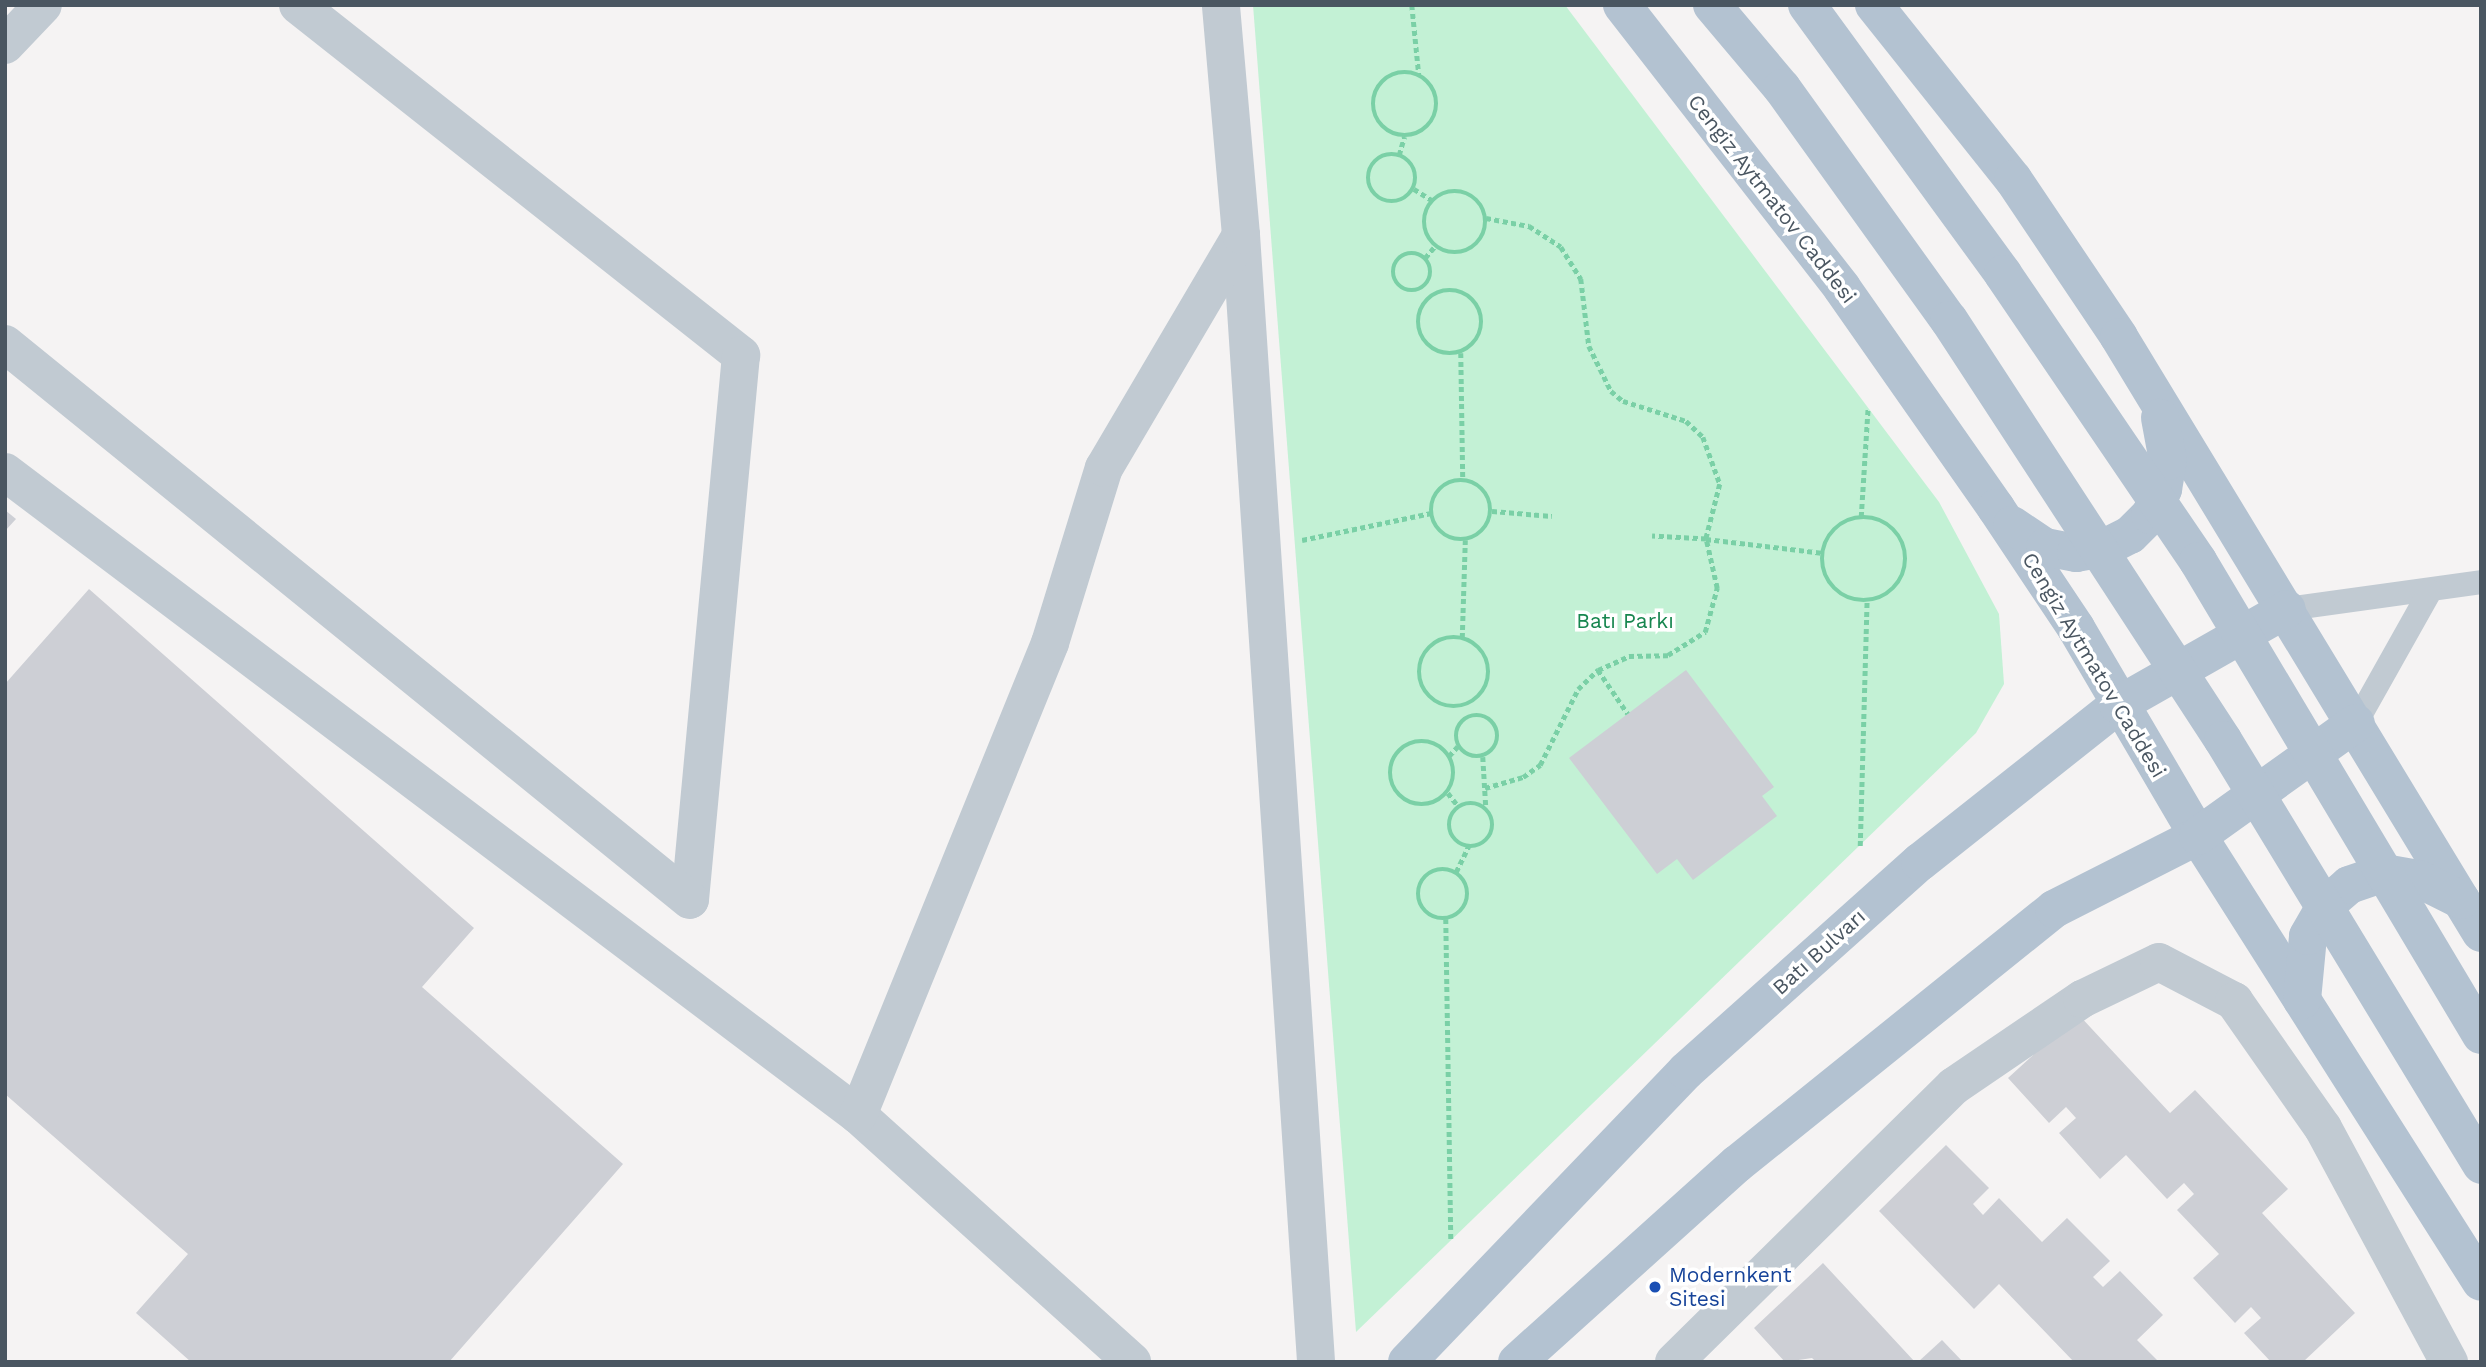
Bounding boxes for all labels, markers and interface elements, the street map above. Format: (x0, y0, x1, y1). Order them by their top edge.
street label: Cengiz Aytmatov Caddesi (1682, 89, 1862, 309)
street label: Cengiz Aytmatov Caddesi (2016, 547, 2172, 783)
park label: Batı Parkı (1576, 608, 1674, 634)
street label: Batı Bulvarı (1767, 904, 1871, 1000)
place label: Modernkent Sitesi (1669, 1262, 1792, 1312)
marker: Modernkent Sitesi (1647, 1279, 1663, 1295)

